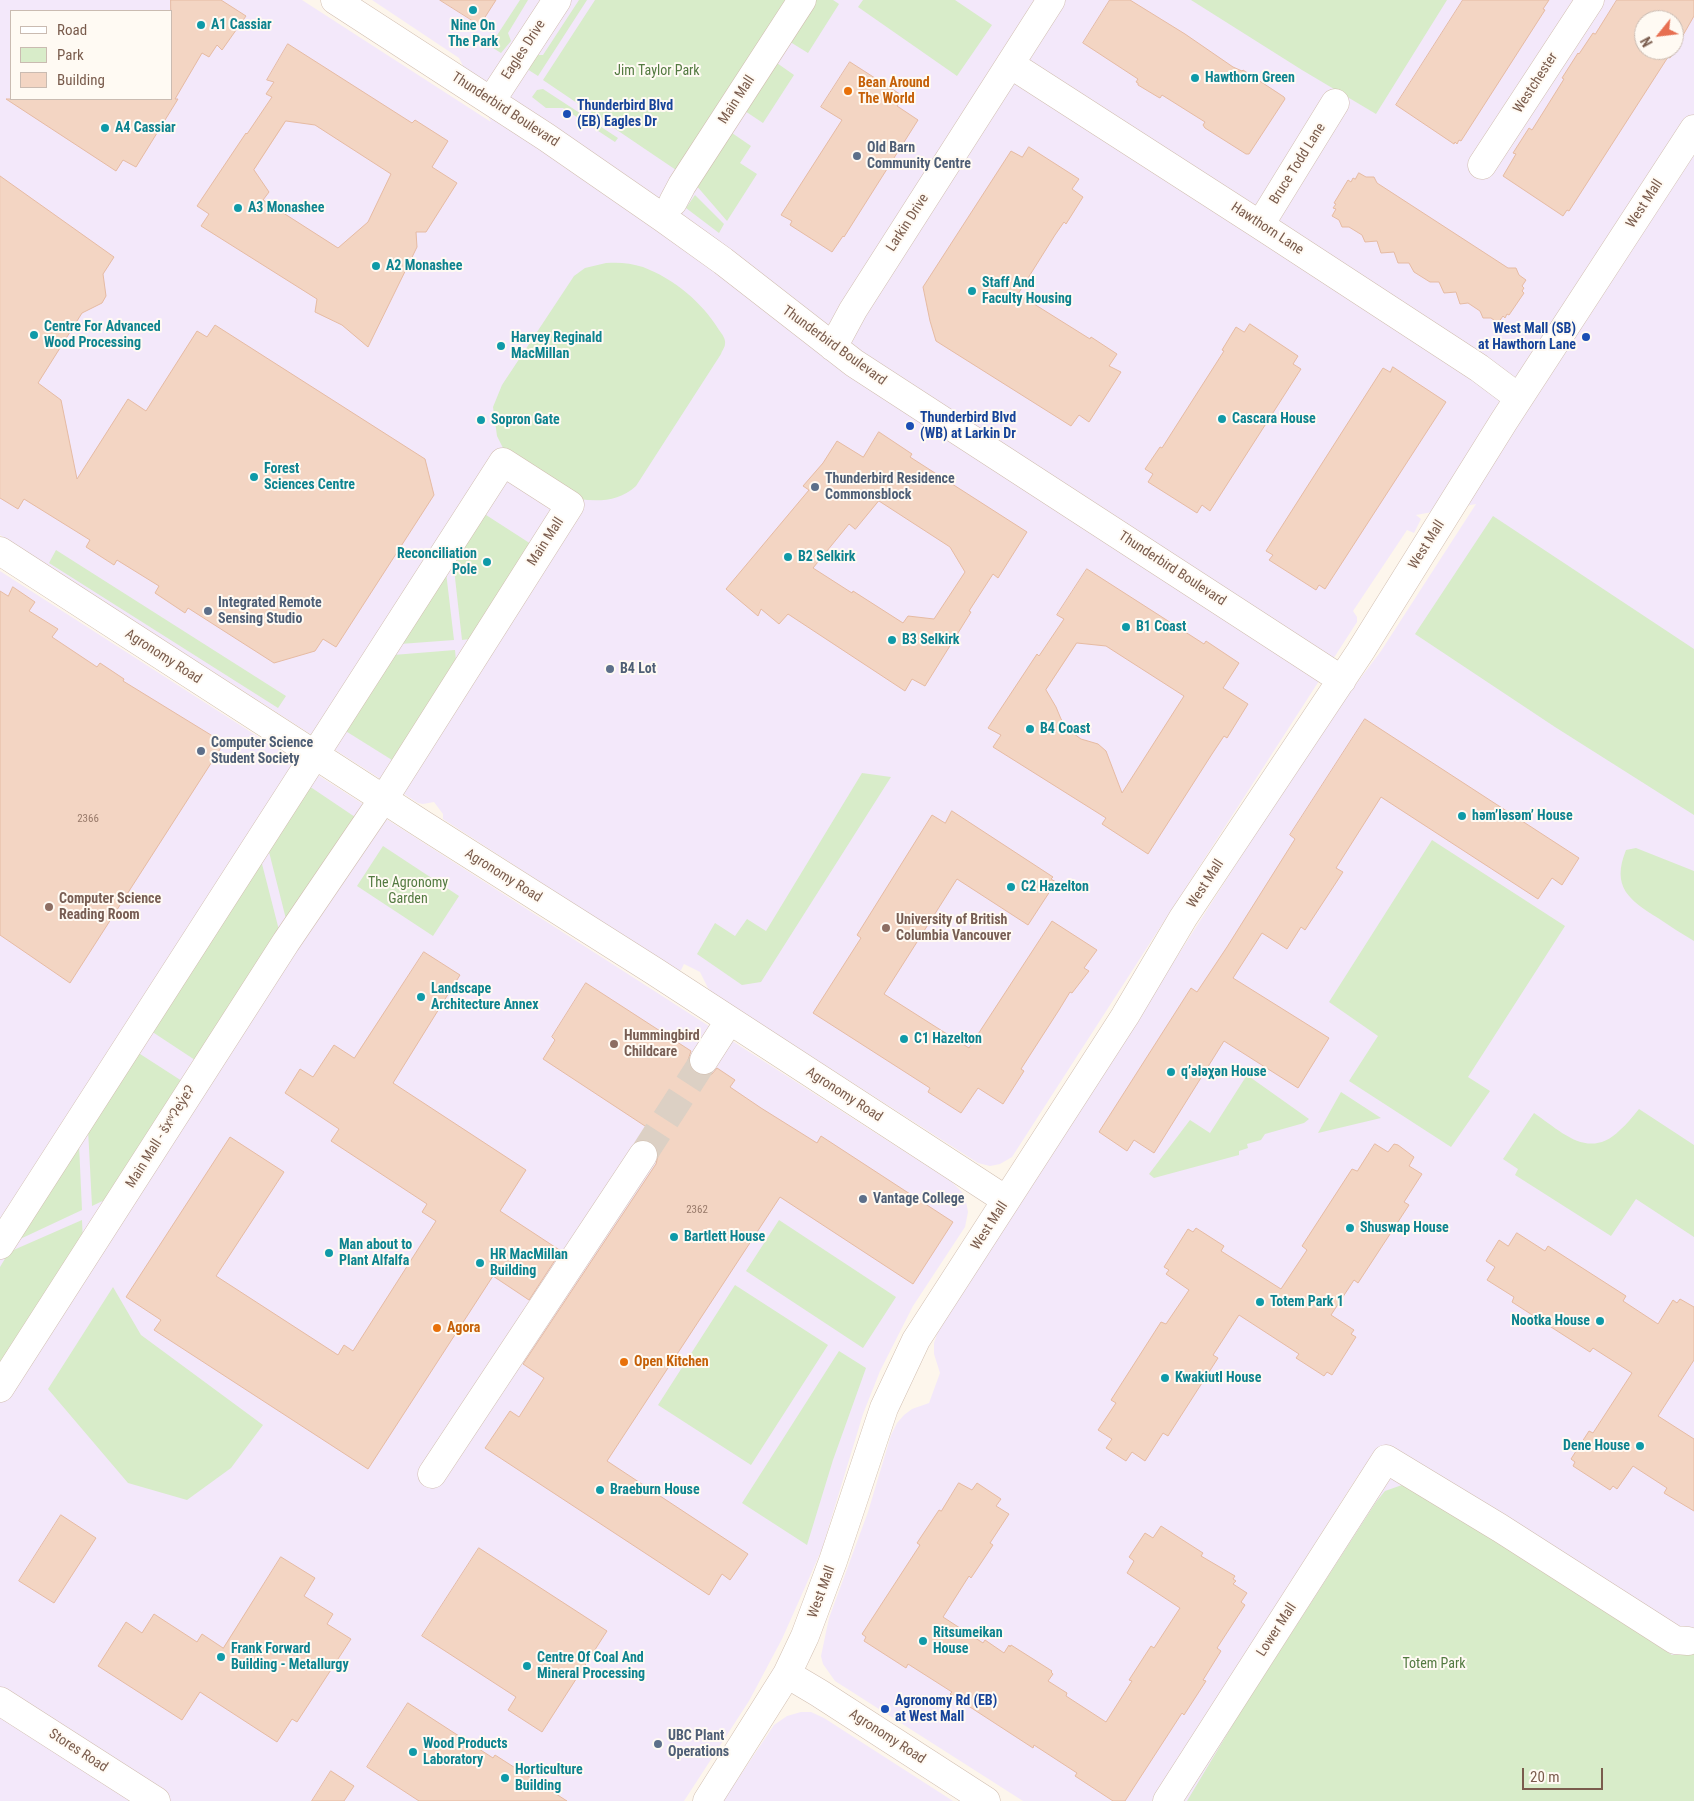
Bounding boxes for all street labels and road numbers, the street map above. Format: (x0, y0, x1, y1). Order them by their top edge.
street label: Eagles Drive (498, 17, 550, 83)
street label: Westchester (1510, 50, 1562, 116)
street label: Thunderbird Boulevard (448, 69, 562, 151)
street label: Main Mall (715, 73, 759, 127)
street label: Bruce Todd Lane (1266, 120, 1330, 208)
street label: West Mall (1623, 177, 1667, 231)
street label: Larkin Drive (883, 191, 933, 255)
street label: Hawthorn Lane (1227, 199, 1307, 259)
street label: Thunderbird Boulevard (779, 303, 889, 389)
street label: Main Mall (524, 515, 568, 569)
street label: West Mall (1405, 517, 1449, 573)
street label: Thunderbird Boulevard (1115, 528, 1229, 610)
street label: Agronomy Road (122, 626, 204, 688)
street label: Agronomy Road (461, 846, 545, 906)
street label: West Mall (1184, 857, 1228, 911)
street label: Agronomy Road (803, 1064, 885, 1126)
street label: Main Mall - šxʷʔey̓eʔ (123, 1083, 199, 1191)
street label: West Mall (968, 1199, 1012, 1253)
street label: West Mall (805, 1564, 839, 1620)
street label: Lower Mall (1253, 1600, 1301, 1660)
street label: Agronomy Road (846, 1706, 928, 1768)
street label: Stores Road (45, 1726, 111, 1776)

